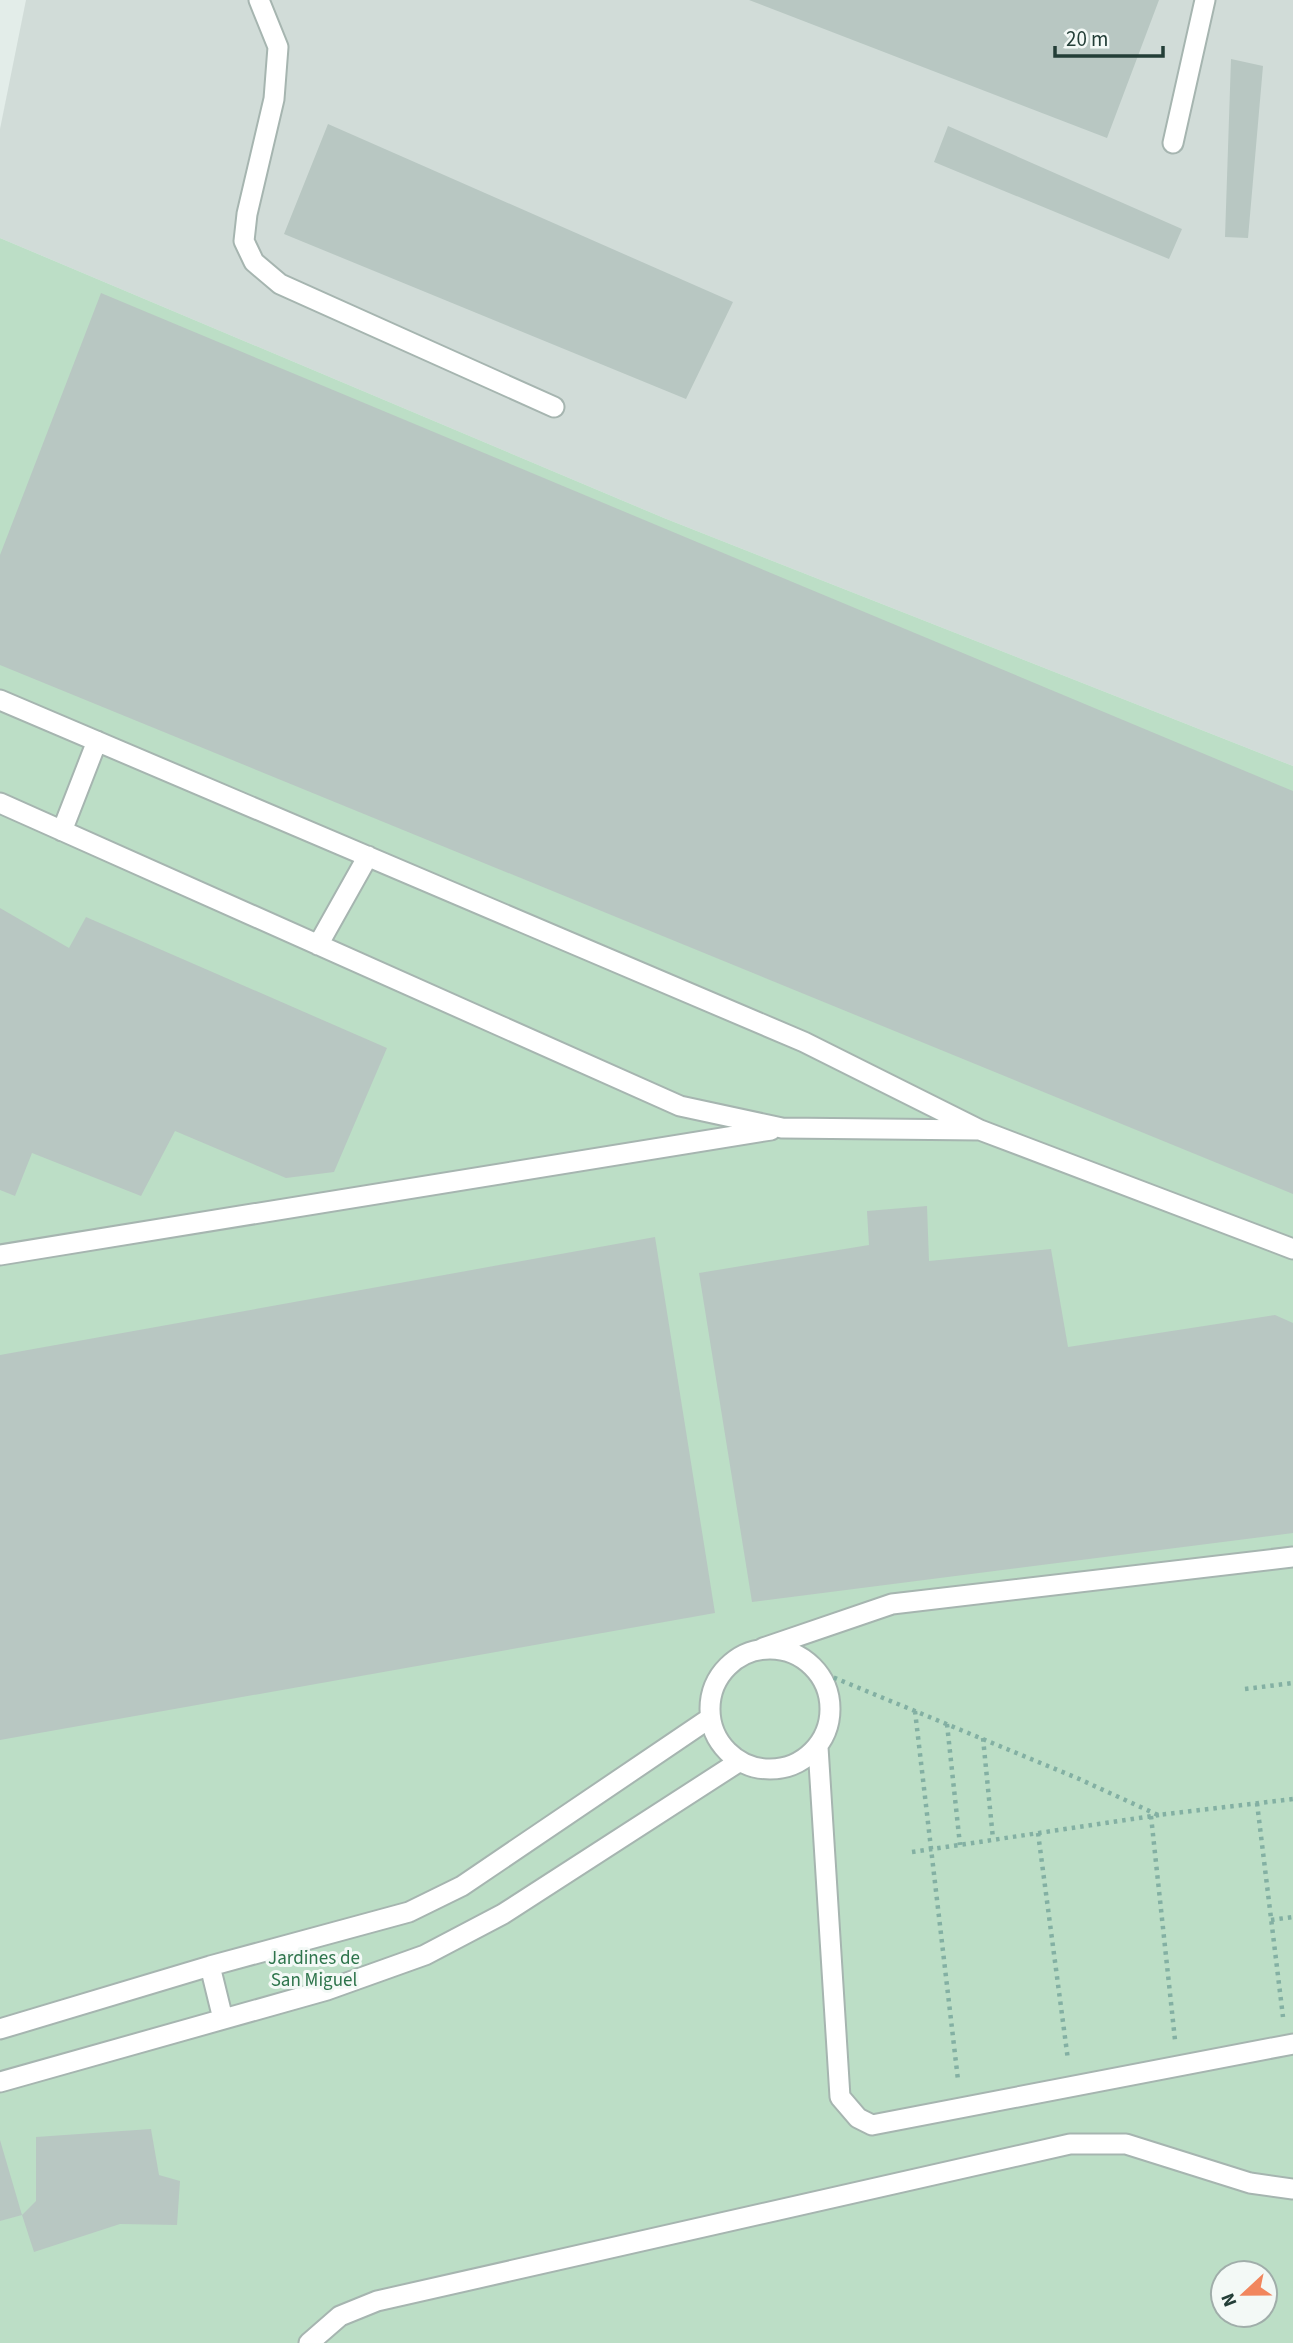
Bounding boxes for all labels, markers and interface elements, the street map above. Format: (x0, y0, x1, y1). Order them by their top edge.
scale bar (1055, 14, 1164, 58)
text: 20 m (1066, 24, 1108, 54)
park label: Jardines de San Miguel (268, 1945, 360, 1994)
north arrow (1209, 2259, 1279, 2329)
text: N (1215, 2289, 1245, 2311)

